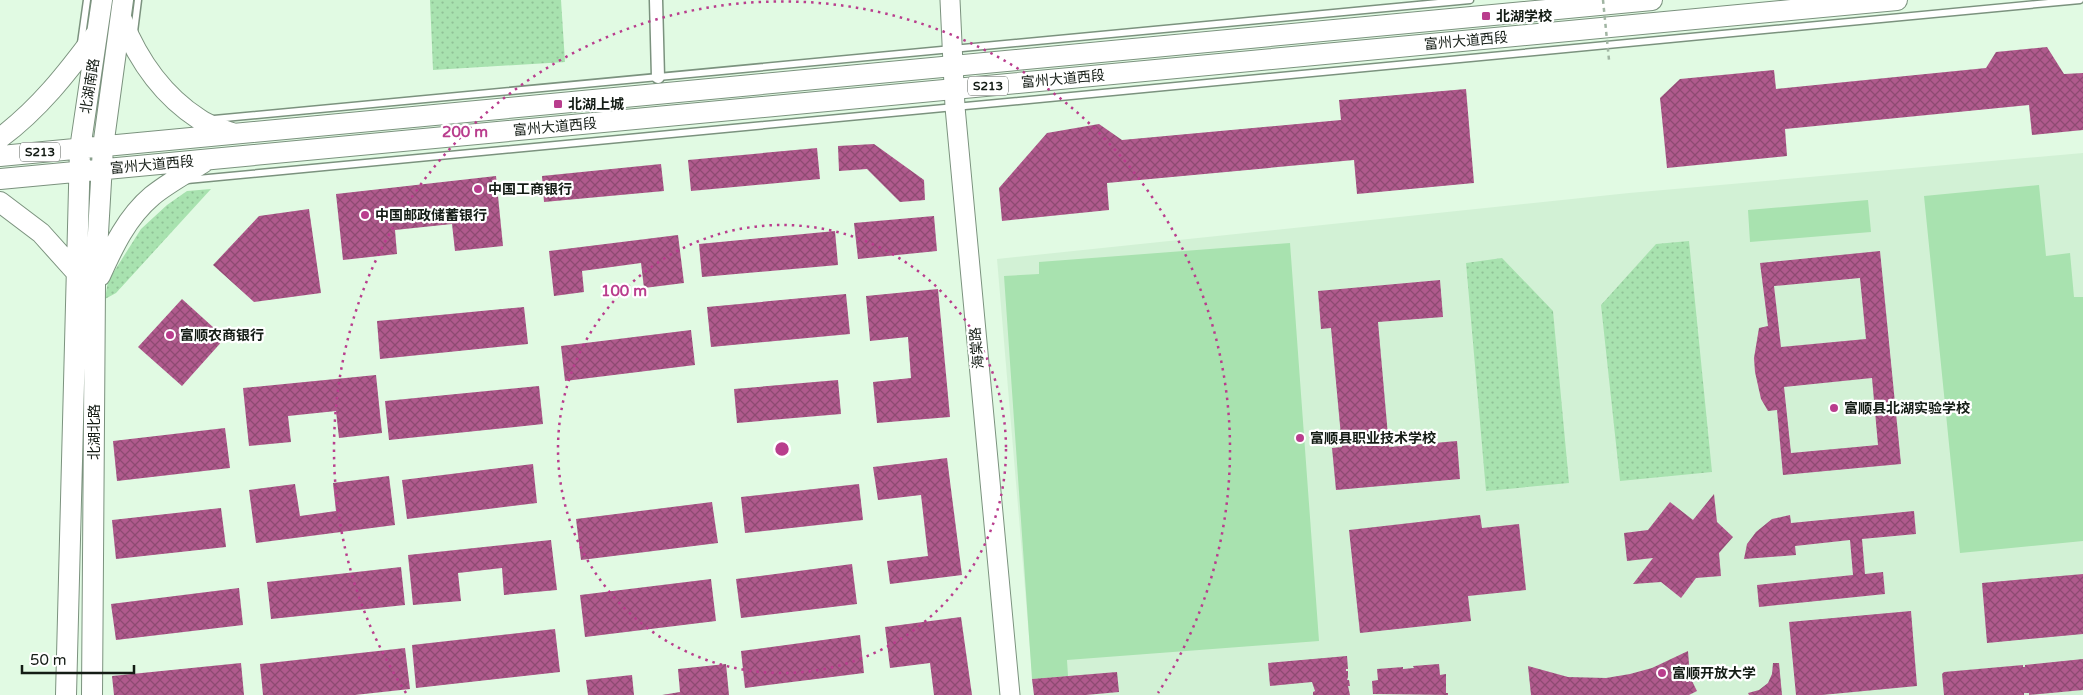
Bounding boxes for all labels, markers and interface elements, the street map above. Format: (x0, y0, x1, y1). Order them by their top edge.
place label: 北湖学校 (1496, 8, 1552, 25)
marker: 北湖学校 (1480, 10, 1492, 22)
street label: 富州大道西段 (1423, 29, 1509, 53)
street label: 北湖南路 (77, 57, 103, 115)
street label: 富州大道西段 (1020, 67, 1106, 91)
road number: S213 (968, 76, 1008, 95)
place label: 北湖上城 (568, 96, 624, 113)
marker: 北湖上城 (552, 98, 564, 110)
street label: 富州大道西段 (512, 115, 598, 139)
text: 200 m (442, 123, 488, 141)
road number: S213 (20, 142, 60, 162)
street label: 富州大道西段 (109, 153, 195, 177)
place label: 中国工商银行 (488, 181, 572, 198)
marker: 中国工商银行 (472, 183, 484, 195)
place label: 中国邮政储蓄银行 (375, 207, 487, 224)
marker: 中国邮政储蓄银行 (359, 209, 371, 221)
text: 100 m (601, 282, 647, 300)
street label: 海棠路 (967, 326, 987, 370)
place label: 富顺农商银行 (180, 327, 264, 344)
marker: 富顺农商银行 (164, 329, 176, 341)
place label: 富顺县北湖实验学校 (1844, 400, 1970, 417)
marker: 富顺县北湖实验学校 (1828, 402, 1840, 414)
street label: 北湖北路 (86, 404, 103, 460)
place label: 富顺县职业技术学校 (1310, 430, 1436, 447)
marker: 富顺县职业技术学校 (1294, 432, 1306, 444)
centre of rings (773, 440, 791, 458)
scale bar (22, 642, 135, 674)
text: 50 m (30, 651, 67, 669)
place label: 富顺开放大学 (1672, 665, 1756, 682)
marker: 富顺开放大学 (1656, 667, 1668, 679)

